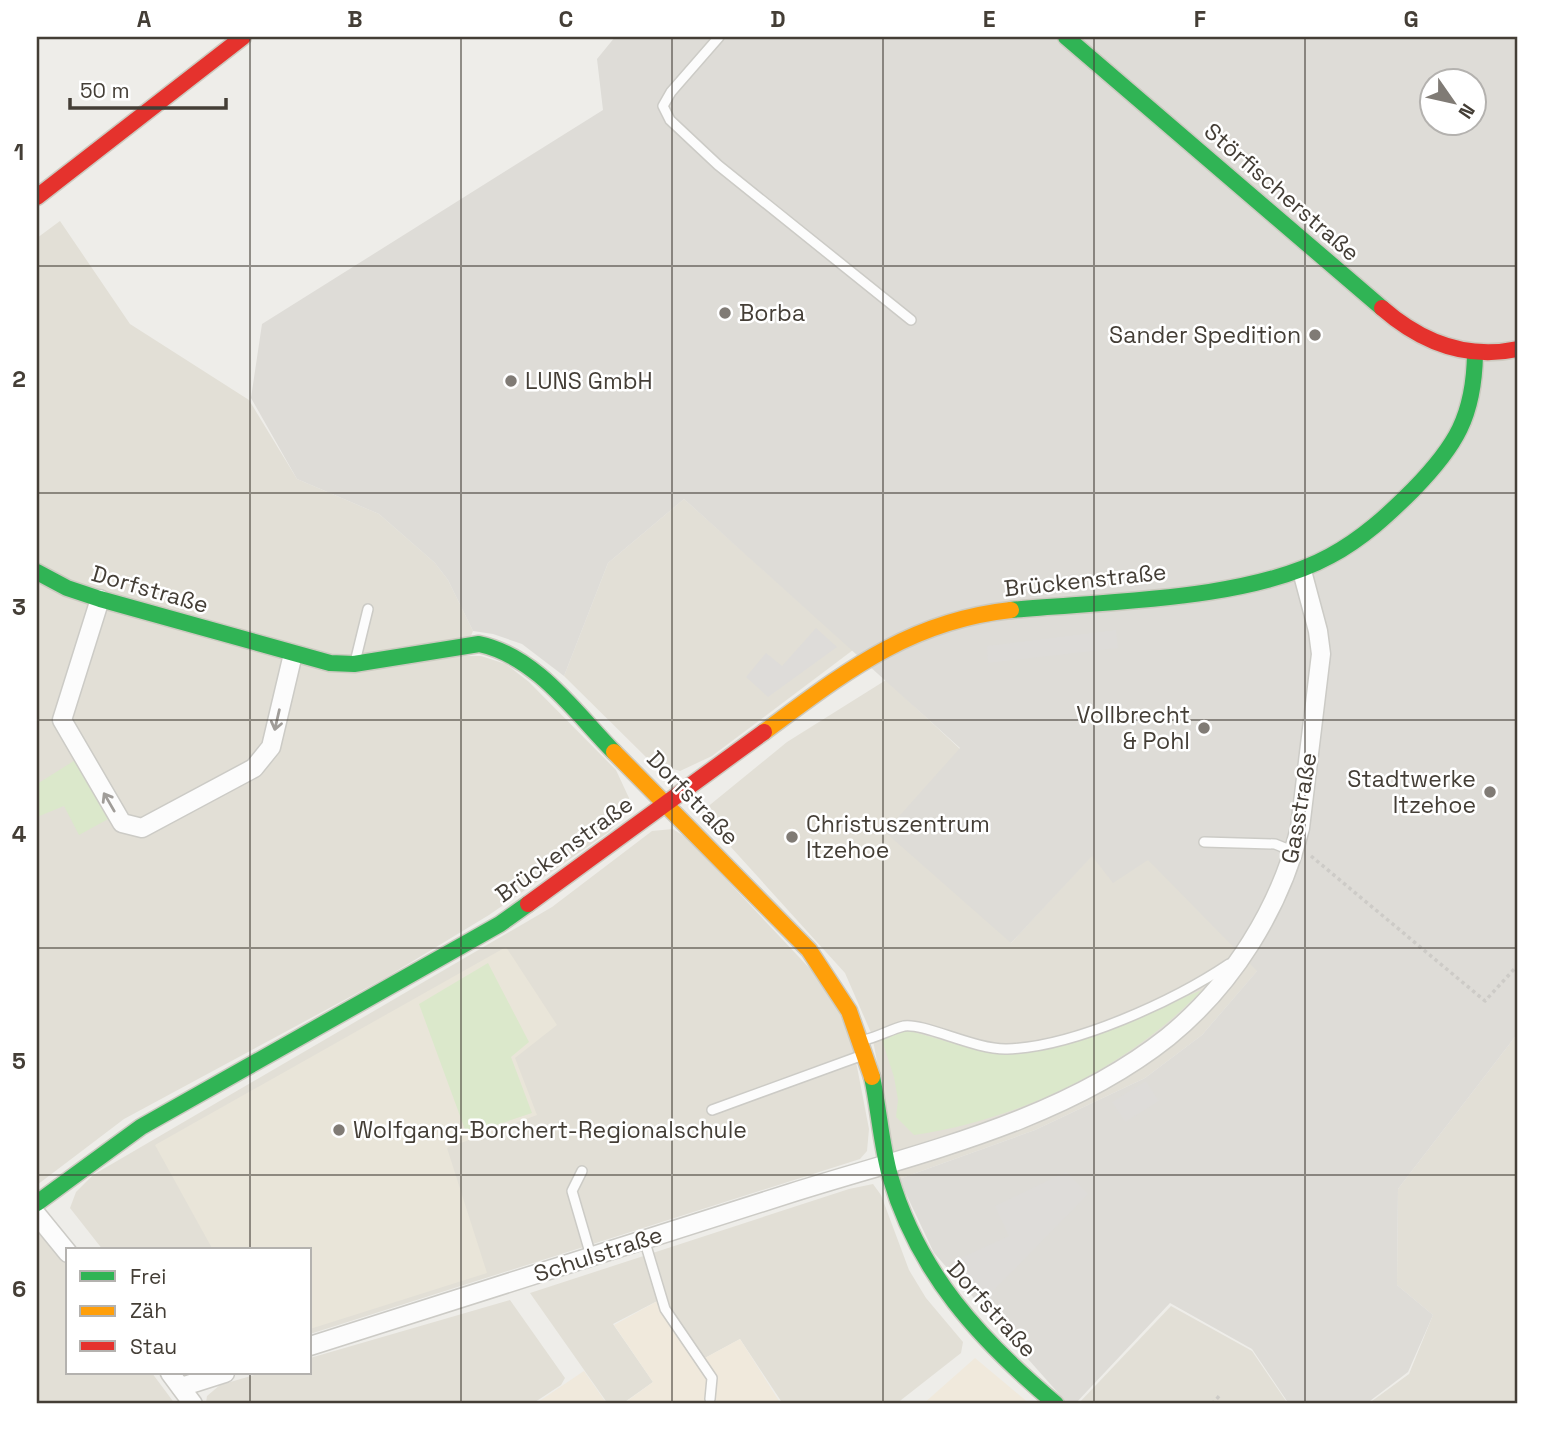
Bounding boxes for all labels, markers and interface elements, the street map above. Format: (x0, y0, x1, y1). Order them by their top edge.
text: A (137, 4, 152, 34)
text: B (347, 4, 363, 34)
text: C (559, 4, 573, 34)
text: D (770, 4, 786, 34)
text: E (983, 4, 995, 34)
text: F (1194, 4, 1206, 34)
text: G (1403, 4, 1419, 34)
scale bar (70, 66, 226, 110)
north arrow (1418, 66, 1488, 136)
text: 50 m (80, 77, 130, 104)
text: N (1453, 99, 1481, 123)
street label: Störfischerstraße (1198, 116, 1366, 268)
text: 1 (14, 137, 24, 167)
place label: Borba (739, 298, 805, 328)
marker: Borba (717, 305, 733, 321)
place label: Sander Spedition (1109, 320, 1301, 350)
marker: Sander Spedition (1307, 327, 1323, 343)
text: 2 (12, 364, 26, 394)
place label: LUNS GmbH (525, 366, 653, 396)
marker: LUNS GmbH (503, 373, 519, 389)
street label: Brückenstraße (1002, 557, 1168, 603)
street label: Dorfstraße (88, 558, 212, 620)
text: 3 (12, 592, 26, 622)
place label: Vollbrecht & Pohl (1076, 700, 1190, 756)
one-way arrow (270, 708, 283, 731)
marker: Vollbrecht & Pohl (1196, 720, 1212, 736)
street label: Dorfstraße (640, 744, 746, 852)
street label: Gasstraße (1274, 750, 1324, 866)
place label: Stadtwerke Itzehoe (1347, 764, 1476, 820)
marker: Stadtwerke Itzehoe (1482, 784, 1498, 800)
street label: Brückenstraße (489, 789, 639, 909)
one-way arrow (102, 792, 116, 812)
place label: Christuszentrum Itzehoe (806, 809, 990, 865)
text: 4 (12, 819, 27, 849)
marker: Christuszentrum Itzehoe (784, 829, 800, 845)
text: 5 (12, 1046, 26, 1076)
place label: Wolfgang-Borchert-Regionalschule (353, 1115, 747, 1145)
marker: Wolfgang-Borchert-Regionalschule (331, 1122, 347, 1138)
street label: Schulstraße (530, 1219, 666, 1289)
legend (66, 1248, 312, 1374)
street label: Dorfstraße (941, 1254, 1043, 1364)
text: Frei (130, 1263, 166, 1290)
text: 6 (12, 1274, 26, 1304)
text: Zäh (130, 1297, 167, 1324)
text: Stau (130, 1333, 177, 1360)

